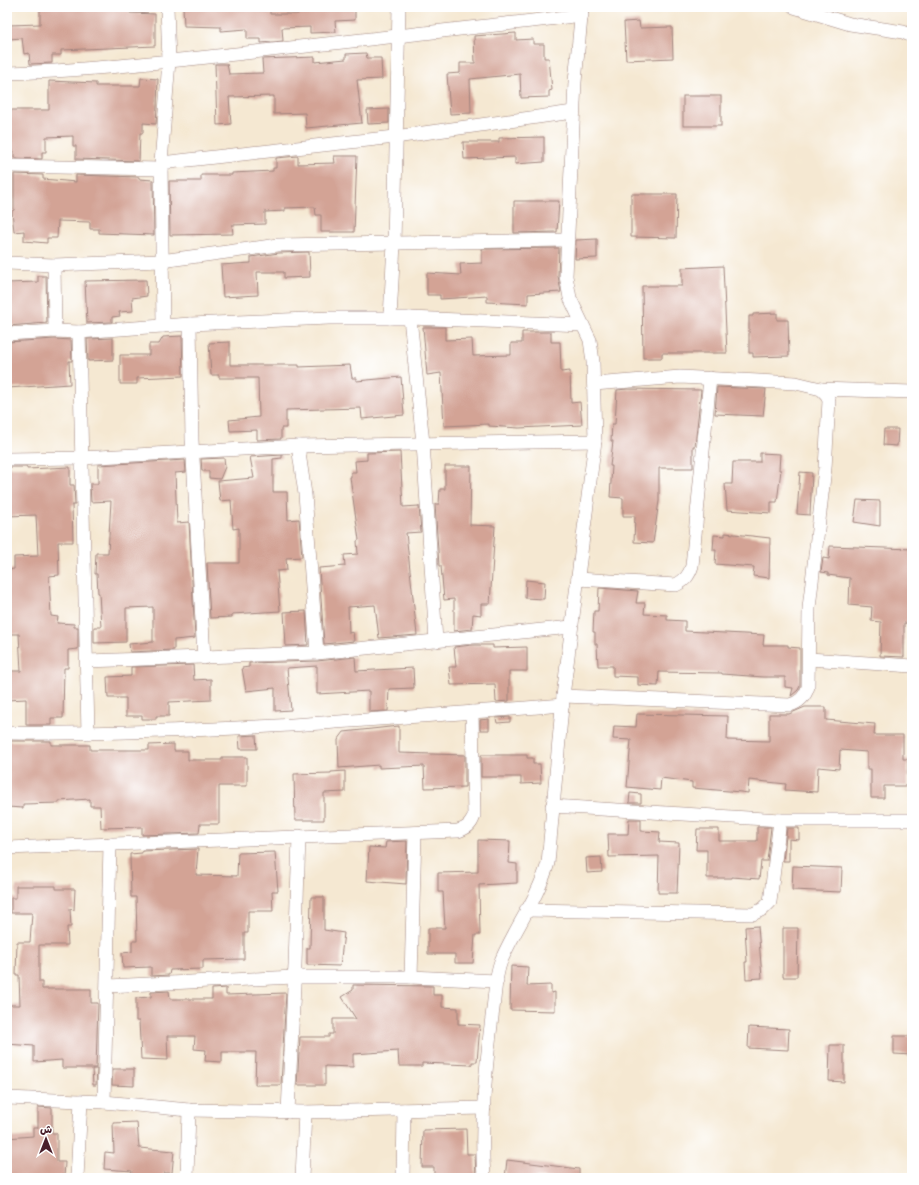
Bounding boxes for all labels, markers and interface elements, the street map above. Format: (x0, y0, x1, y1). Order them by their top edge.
north arrow (26, 1119, 66, 1159)
text: ش (40, 1122, 52, 1136)

